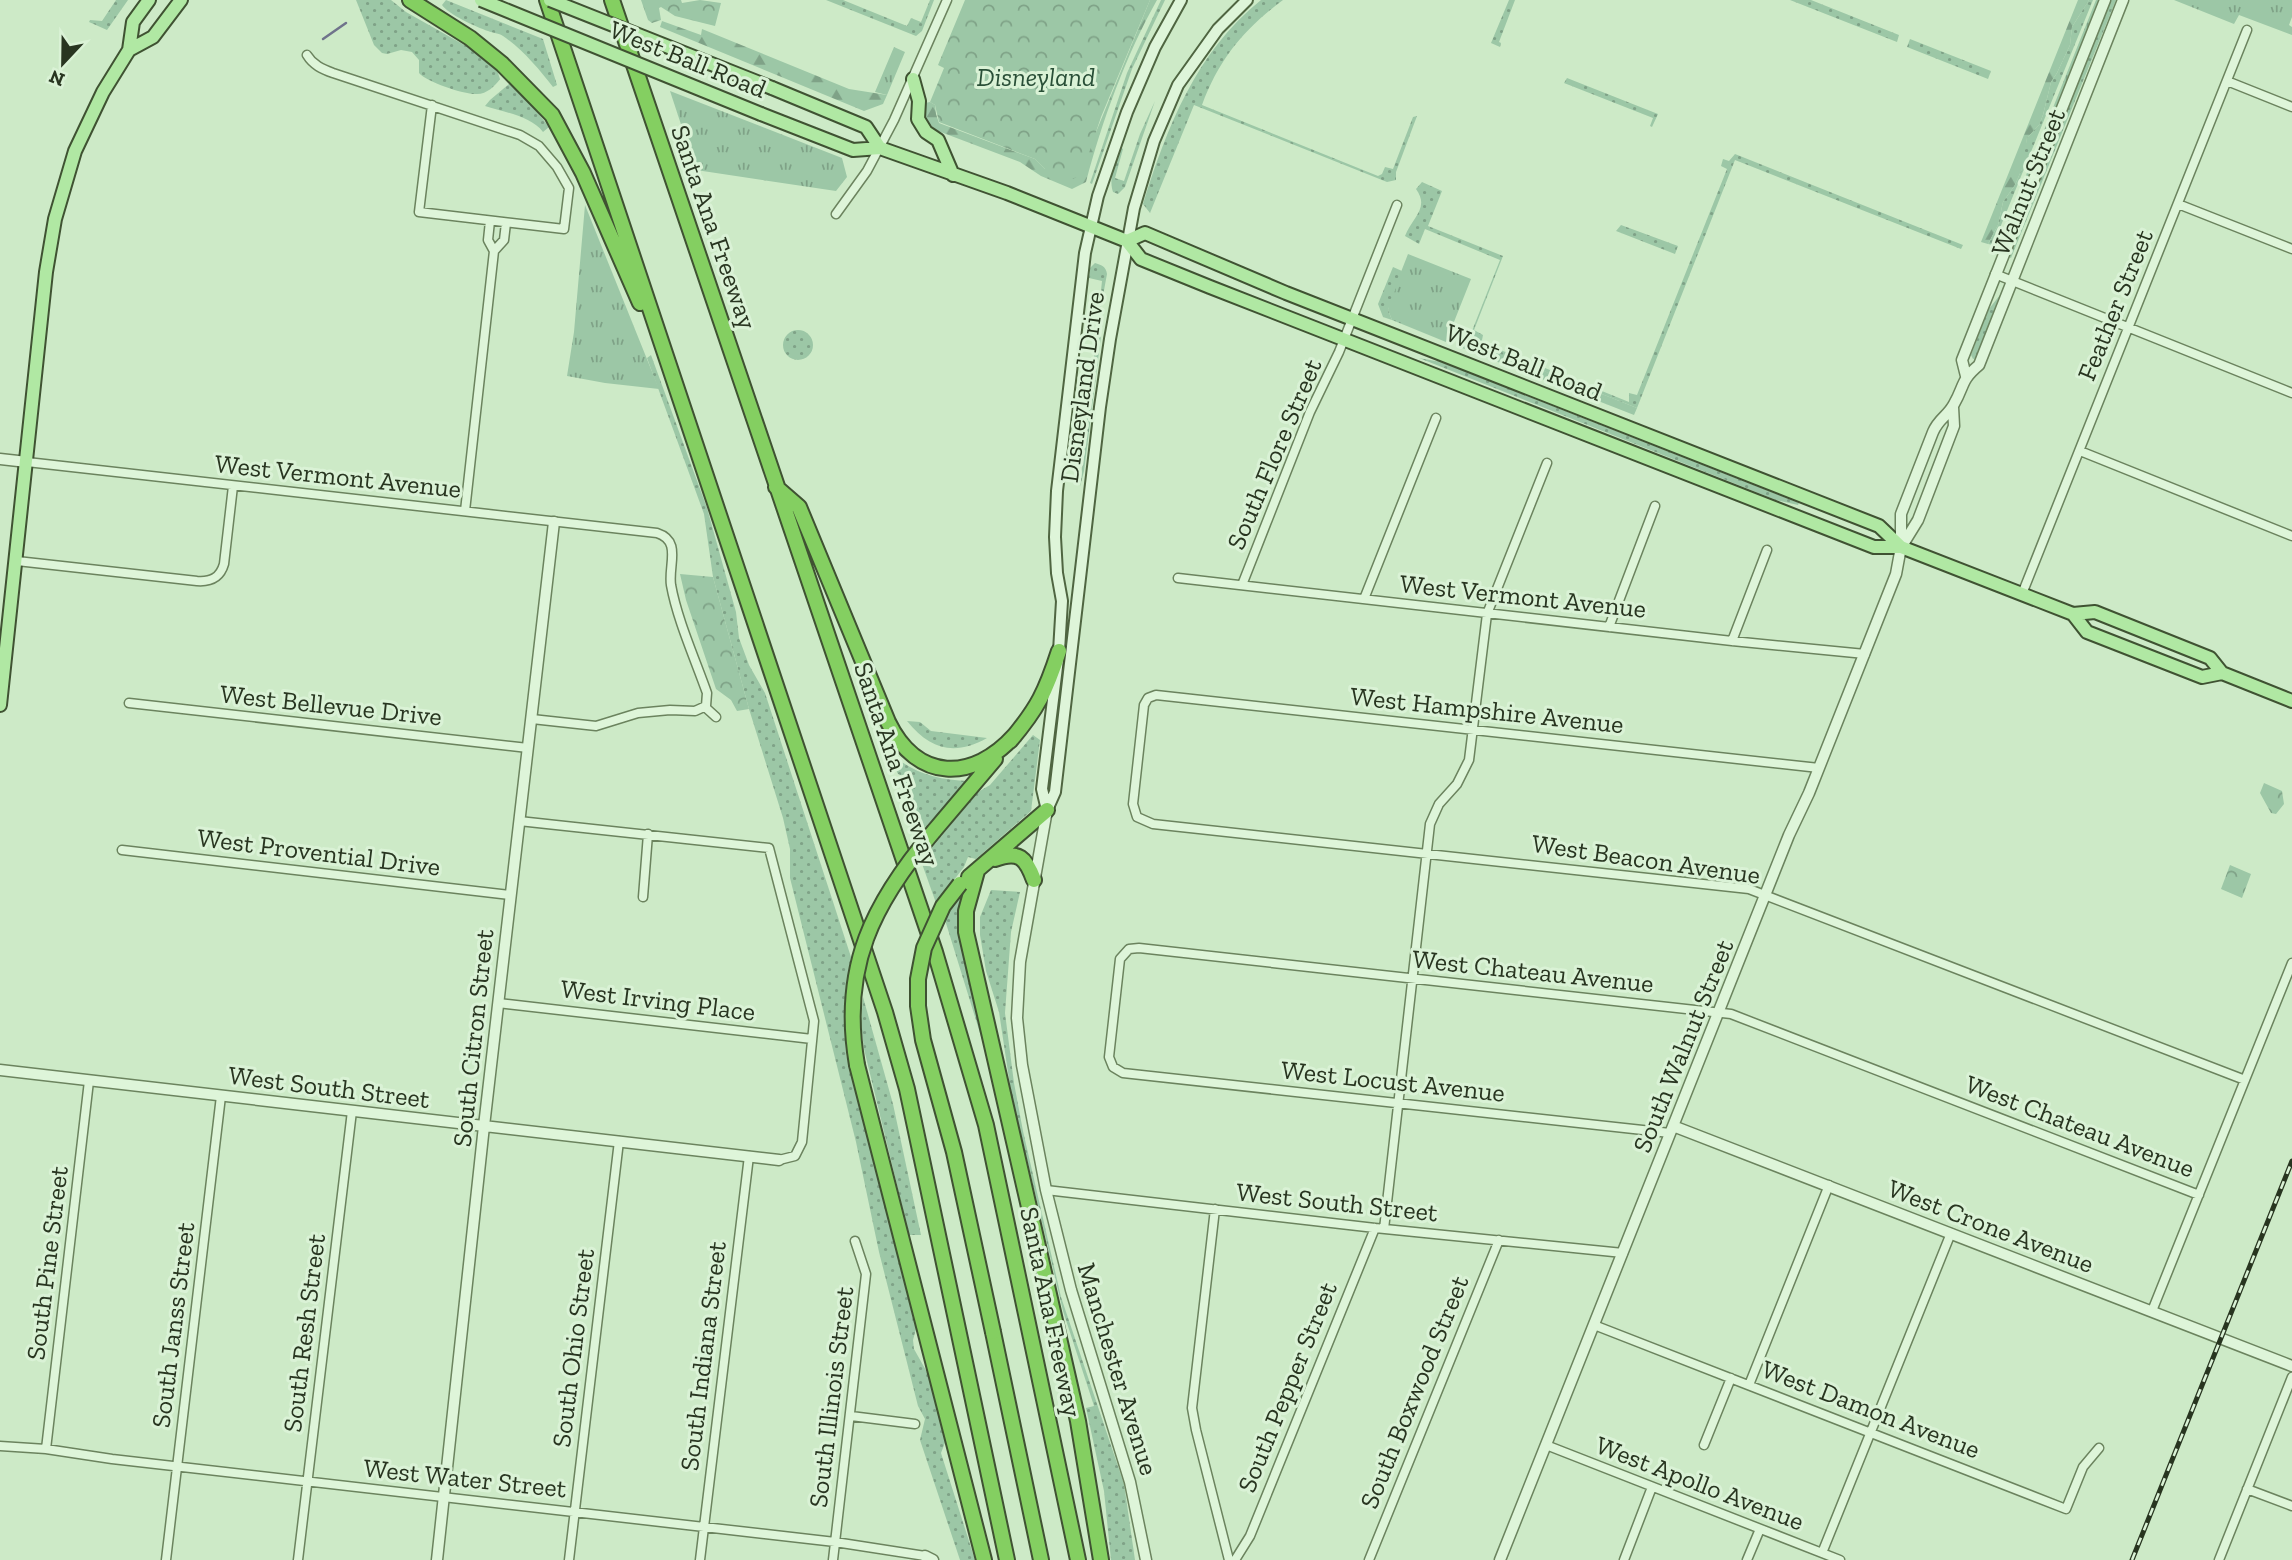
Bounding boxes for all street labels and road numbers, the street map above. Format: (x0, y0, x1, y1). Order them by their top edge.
street label: West Ball Road (605, 13, 771, 105)
street label: Walnut Street (1984, 103, 2072, 260)
street label: Santa Ana Freeway (664, 121, 764, 334)
street label: Feather Street (2070, 224, 2160, 385)
street label: Disneyland Drive (1053, 290, 1111, 484)
street label: West Ball Road (1441, 316, 1607, 408)
street label: South Flore Street (1219, 354, 1329, 554)
street label: West Vermont Avenue (213, 447, 463, 505)
street label: West Vermont Avenue (1398, 567, 1648, 625)
street label: Santa Ana Freeway (847, 658, 947, 871)
street label: West Bellevue Drive (218, 677, 444, 733)
street label: West Hampshire Avenue (1349, 680, 1625, 740)
street label: West Provential Drive (196, 821, 442, 883)
street label: West Beacon Avenue (1530, 827, 1762, 891)
street label: South Citron Street (446, 927, 500, 1149)
street label: South Walnut Street (1626, 934, 1740, 1157)
street label: West Chateau Avenue (1411, 942, 1655, 1000)
street label: West Irving Place (559, 972, 757, 1028)
street label: West Locust Avenue (1280, 1053, 1506, 1109)
street label: West South Street (227, 1059, 432, 1115)
street label: West Chateau Avenue (1961, 1068, 2199, 1184)
street label: South Pine Street (19, 1164, 75, 1362)
street label: West Crone Avenue (1884, 1172, 2098, 1280)
street label: West South Street (1235, 1176, 1440, 1229)
street label: Santa Ana Freeway (1013, 1204, 1089, 1421)
street label: South Janss Street (145, 1220, 202, 1430)
street label: South Resh Street (276, 1232, 332, 1434)
street label: South Indiana Street (673, 1239, 733, 1473)
street label: South Ohio Street (545, 1247, 601, 1449)
street label: Manchester Avenue (1071, 1259, 1165, 1479)
street label: South Boxwood Street (1353, 1270, 1476, 1513)
street label: South Pepper Street (1230, 1277, 1344, 1497)
street label: South Illinois Street (802, 1284, 860, 1509)
street label: West Damon Avenue (1757, 1353, 1985, 1465)
street label: West Apollo Avenue (1591, 1429, 1809, 1537)
street label: West Water Street (362, 1451, 568, 1505)

